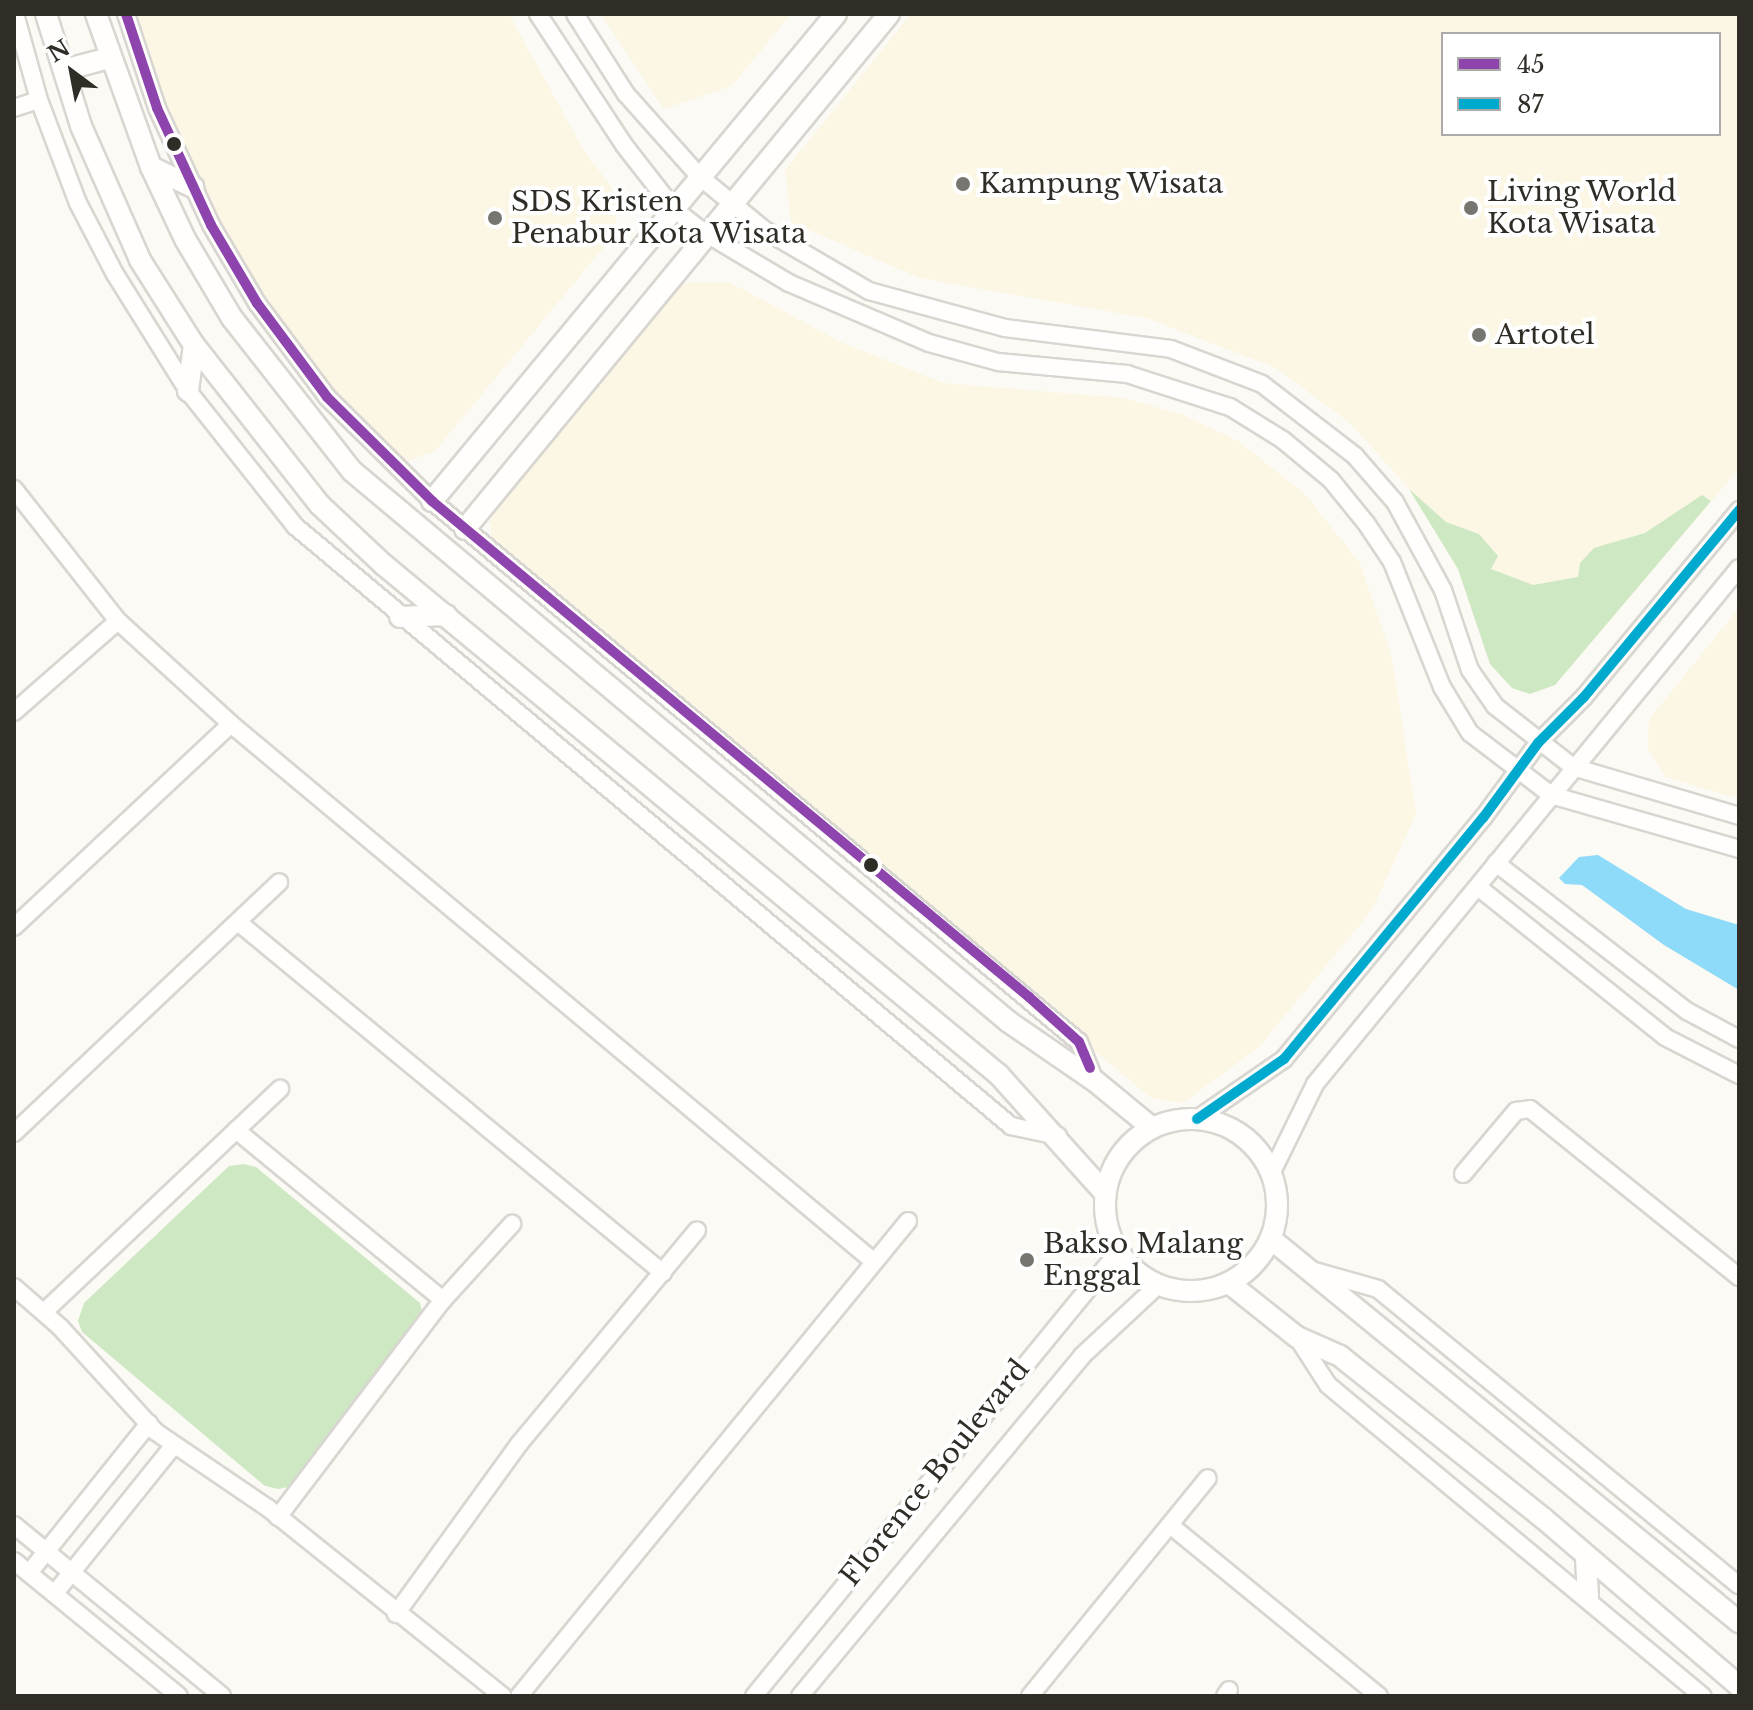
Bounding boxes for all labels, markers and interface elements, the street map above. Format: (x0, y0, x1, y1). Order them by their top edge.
north arrow (32, 32, 112, 112)
legend (1441, 32, 1721, 136)
text: N (43, 34, 75, 68)
text: 45 (1517, 50, 1545, 79)
text: 87 (1517, 90, 1544, 119)
unlabelled marker (166, 136, 182, 152)
place label: Kampung Wisata (979, 167, 1225, 201)
marker: Kampung Wisata (954, 175, 972, 193)
place label: Living World Kota Wisata (1487, 175, 1678, 241)
place label: SDS Kristen Penabur Kota Wisata (511, 185, 809, 251)
marker: Living World Kota Wisata (1462, 199, 1480, 217)
marker: SDS Kristen Penabur Kota Wisata (486, 209, 504, 227)
place label: Artotel (1495, 318, 1595, 352)
marker: Artotel (1470, 326, 1488, 344)
unlabelled marker (863, 857, 879, 873)
place label: Bakso Malang Enggal (1043, 1227, 1243, 1293)
marker: Bakso Malang Enggal (1018, 1251, 1036, 1269)
street label: Florence Boulevard (833, 1353, 1037, 1593)

